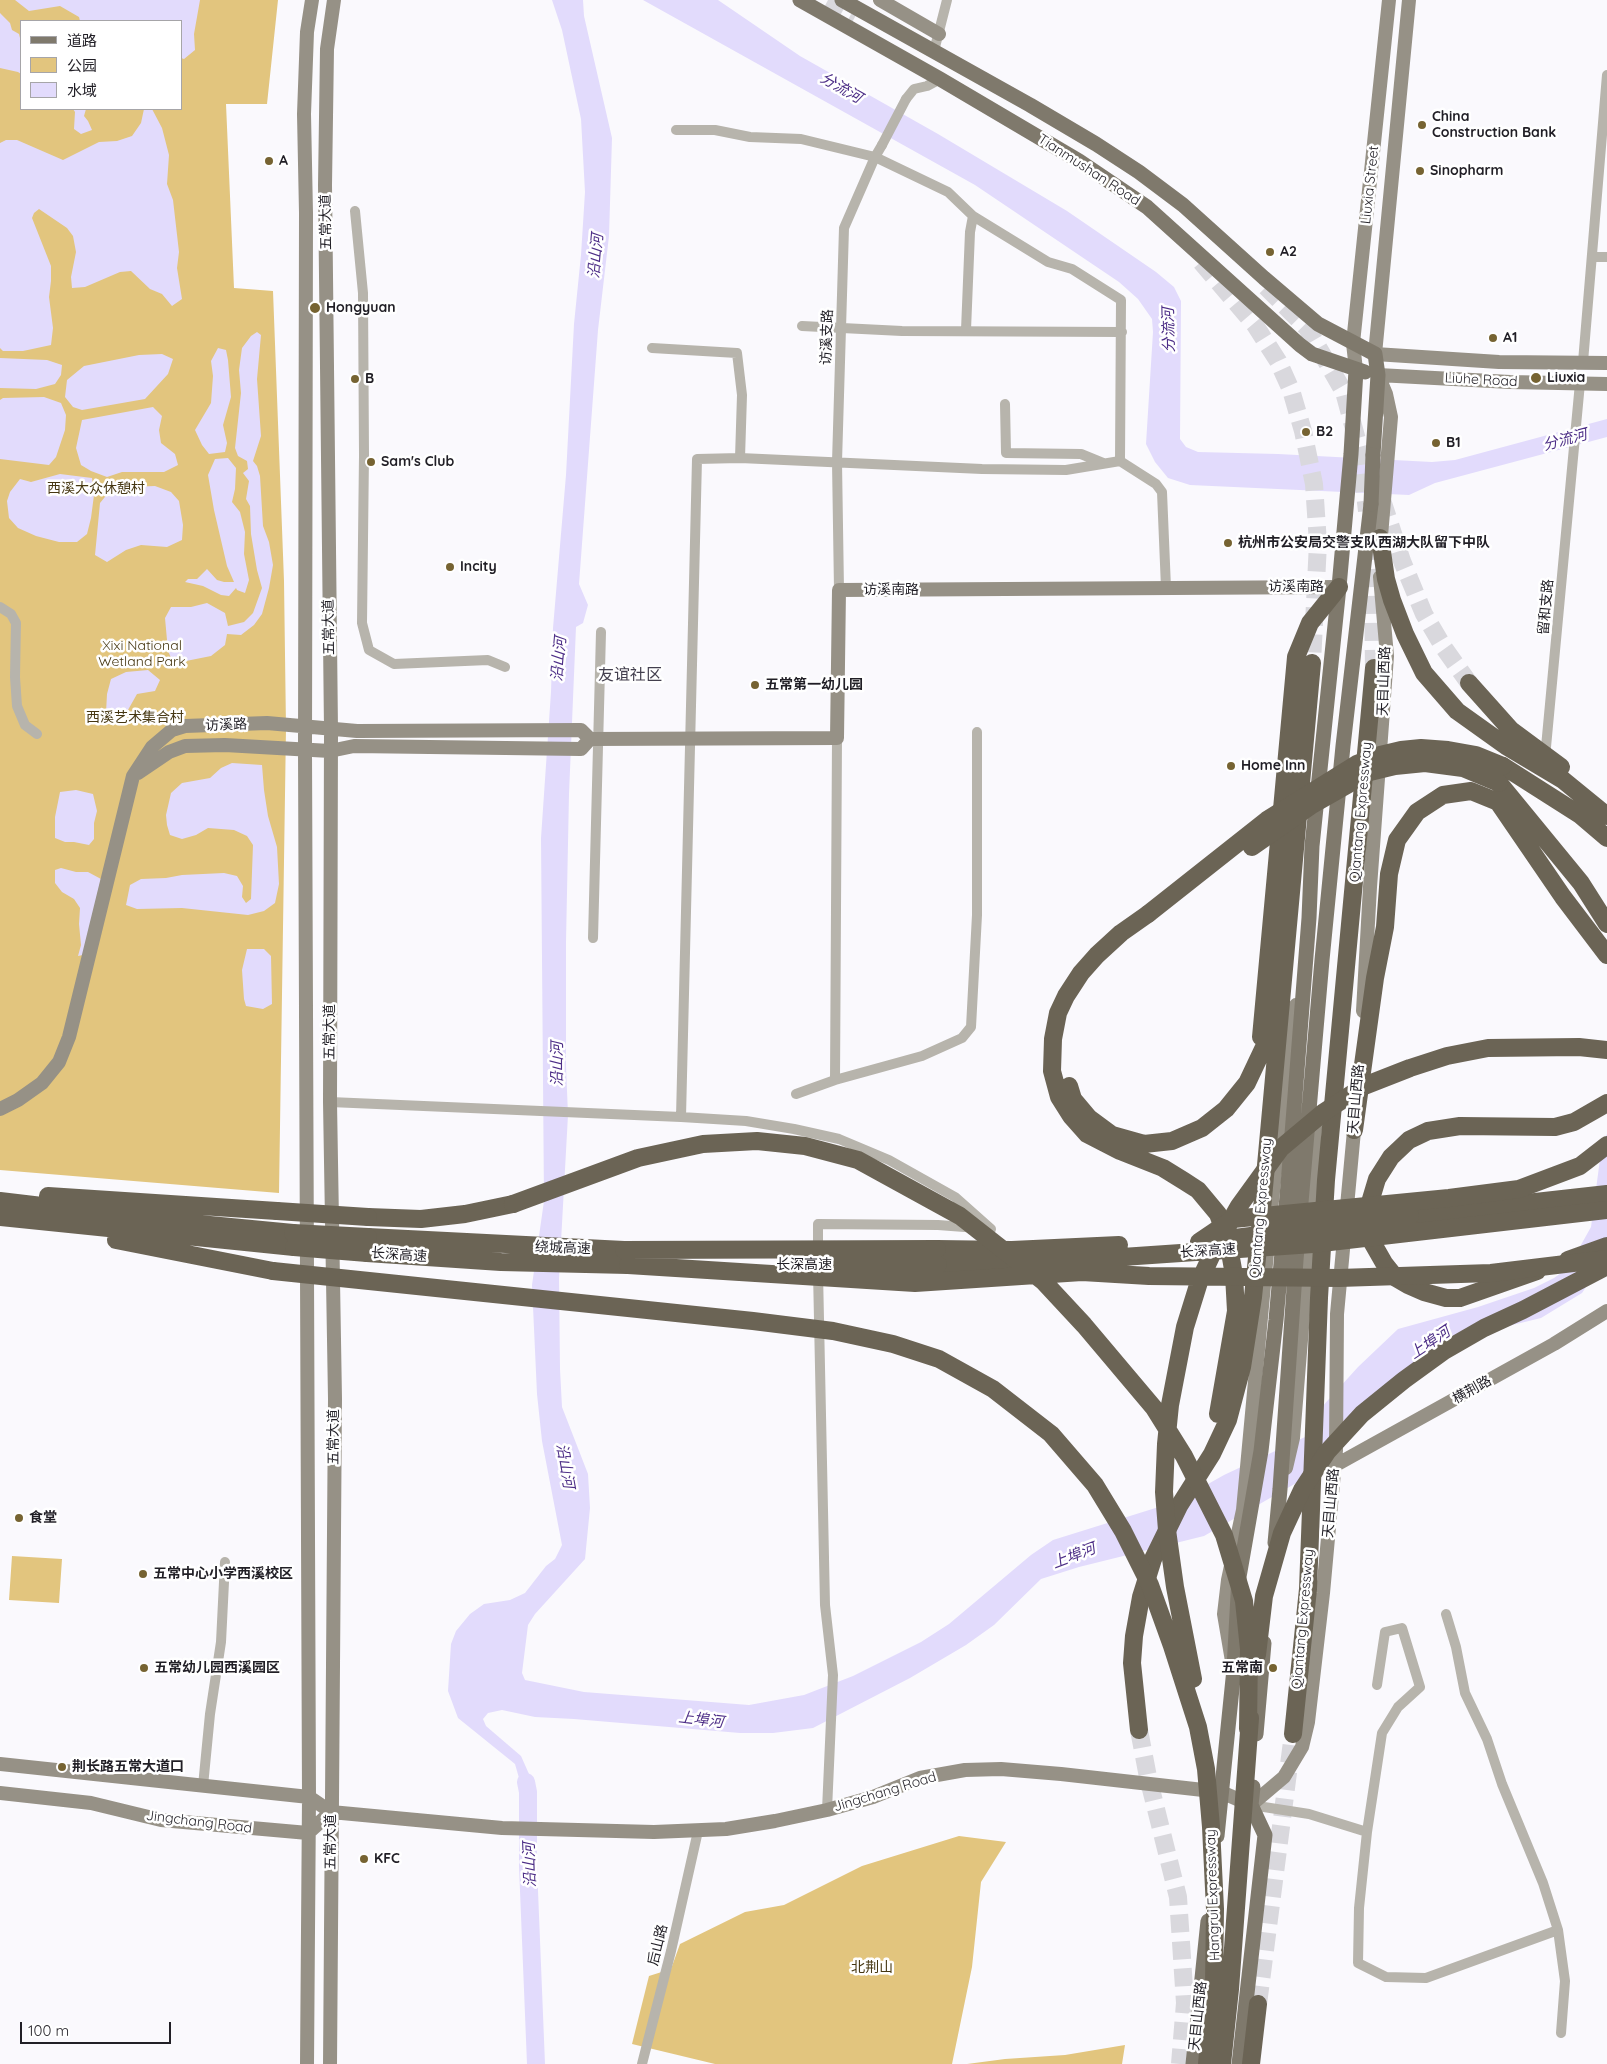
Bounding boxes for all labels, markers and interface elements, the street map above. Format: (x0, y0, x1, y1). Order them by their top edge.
legend (20, 20, 182, 110)
text: 道路 (67, 31, 97, 50)
text: 公园 (67, 56, 97, 75)
water label: 分流河 (817, 69, 865, 107)
text: 水域 (67, 81, 97, 100)
place label: China Construction Bank (1432, 109, 1556, 142)
marker: China Construction Bank (1416, 119, 1428, 131)
street label: Tianmushan Road (1035, 131, 1143, 209)
street label: Liuxia Street (1358, 145, 1382, 225)
place label: A (279, 153, 288, 169)
marker: A (263, 155, 275, 167)
place label: Sinopharm (1430, 163, 1504, 179)
marker: Sinopharm (1414, 165, 1426, 177)
street label: 五常大道 (317, 194, 335, 250)
water label: 沿山河 (585, 233, 607, 279)
place label: A2 (1280, 244, 1297, 260)
marker: A2 (1264, 246, 1276, 258)
place label: Hongyuan (326, 300, 396, 316)
marker: Hongyuan (308, 301, 322, 315)
water label: 分流河 (1160, 307, 1178, 353)
street label: 访溪支路 (818, 309, 836, 365)
place label: A1 (1503, 330, 1517, 346)
marker: A1 (1487, 332, 1499, 344)
street label: Liuhe Road (1444, 370, 1518, 390)
place label: Liuxia (1547, 370, 1585, 386)
place label: B (365, 371, 374, 387)
marker: Liuxia (1529, 371, 1543, 385)
marker: B (349, 373, 361, 385)
place label: B2 (1316, 424, 1333, 440)
water label: 分流河 (1541, 425, 1589, 455)
marker: B2 (1300, 426, 1312, 438)
place label: B1 (1446, 435, 1461, 451)
marker: B1 (1430, 437, 1442, 449)
place label: Sam's Club (381, 454, 454, 470)
marker: Sam's Club (365, 456, 377, 468)
park label: 西溪大众休憩村 (47, 481, 145, 497)
place label: 杭州市公安局交警支队西湖大队留下中队 (1238, 535, 1490, 551)
marker: 杭州市公安局交警支队西湖大队留下中队 (1222, 537, 1234, 549)
place label: Incity (460, 559, 497, 575)
marker: Incity (444, 561, 456, 573)
street label: 留和支路 (1535, 578, 1557, 636)
street label: 访溪南路 (1268, 579, 1324, 595)
street label: 访溪南路 (863, 582, 919, 598)
street label: 五常大道 (320, 599, 338, 655)
water label: 沿山河 (548, 636, 570, 682)
park label: Xixi National Wetland Park (98, 638, 186, 670)
street label: 天目山西路 (1374, 646, 1394, 716)
district label: 友谊社区 (598, 665, 662, 685)
place label: 五常第一幼儿园 (765, 677, 863, 693)
marker: 五常第一幼儿园 (749, 679, 761, 691)
park label: 西溪艺术集合村 (86, 710, 184, 726)
street label: 访溪路 (205, 716, 247, 734)
street label: Qiantang Expressway (1347, 741, 1375, 883)
place label: Home Inn (1241, 758, 1305, 774)
marker: Home Inn (1225, 760, 1237, 772)
street label: 五常大道 (322, 1004, 338, 1060)
water label: 沿山河 (548, 1042, 566, 1086)
street label: 天目山西路 (1345, 1063, 1367, 1135)
street label: Qiantang Expressway (1247, 1137, 1275, 1279)
street label: 绕城高速 (535, 1239, 591, 1257)
street label: 长深高速 (1179, 1241, 1237, 1261)
street label: 长深高速 (370, 1245, 428, 1265)
street label: 长深高速 (776, 1257, 832, 1273)
water label: 上埠河 (1406, 1323, 1454, 1363)
street label: 横荆路 (1450, 1372, 1494, 1408)
street label: 五常大道 (326, 1409, 342, 1465)
water label: 沿山河 (552, 1442, 578, 1490)
street label: 天目山西路 (1320, 1467, 1342, 1539)
place label: 食堂 (29, 1510, 57, 1526)
marker: 食堂 (13, 1512, 25, 1524)
water label: 上埠河 (1050, 1540, 1098, 1572)
street label: Qiantang Expressway (1289, 1548, 1317, 1690)
place label: 五常中心小学西溪校区 (153, 1566, 293, 1582)
marker: 五常中心小学西溪校区 (137, 1568, 149, 1580)
place label: 五常幼儿园西溪园区 (154, 1660, 280, 1676)
place label: 五常南 (1221, 1660, 1263, 1676)
marker: 五常幼儿园西溪园区 (138, 1662, 150, 1674)
marker: 五常南 (1267, 1662, 1279, 1674)
water label: 上埠河 (678, 1708, 724, 1732)
place label: 荆长路五常大道口 (72, 1759, 184, 1775)
marker: 荆长路五常大道口 (56, 1761, 68, 1773)
street label: Jingchang Road (832, 1768, 938, 1816)
street label: Jingchang Road (145, 1807, 253, 1837)
street label: 五常大道 (323, 1814, 339, 1870)
street label: Hangrui Expressway (1202, 1829, 1224, 1961)
water label: 沿山河 (520, 1842, 540, 1888)
place label: KFC (374, 1851, 400, 1867)
marker: KFC (358, 1853, 370, 1865)
street label: 后山路 (645, 1923, 671, 1967)
park label: 北荆山 (851, 1960, 893, 1976)
street label: 天目山西路 (1186, 1980, 1210, 2052)
scale bar (22, 2012, 174, 2044)
text: 100 m (28, 2021, 69, 2040)

